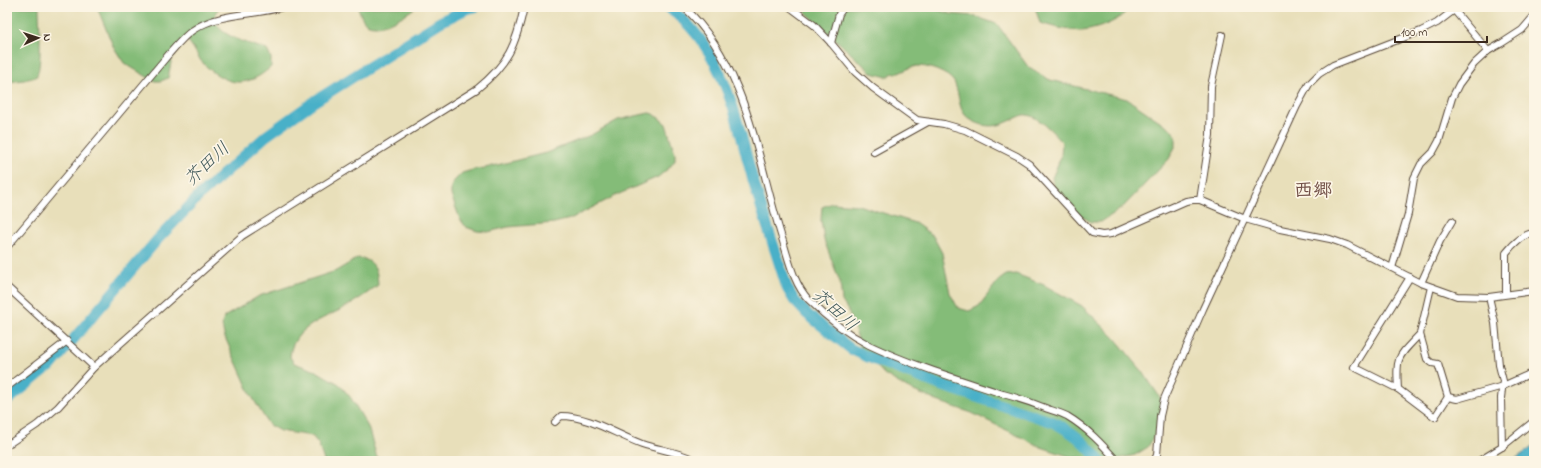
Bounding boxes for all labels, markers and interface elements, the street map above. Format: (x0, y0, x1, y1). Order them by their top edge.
north arrow (18, 18, 58, 58)
scale bar (1395, 18, 1487, 44)
text: 100 m (1401, 24, 1428, 42)
text: N (39, 33, 55, 42)
water label: 芥田川 (179, 137, 237, 193)
district label: 西郷 (1294, 178, 1332, 205)
water label: 芥田川 (805, 283, 863, 339)

